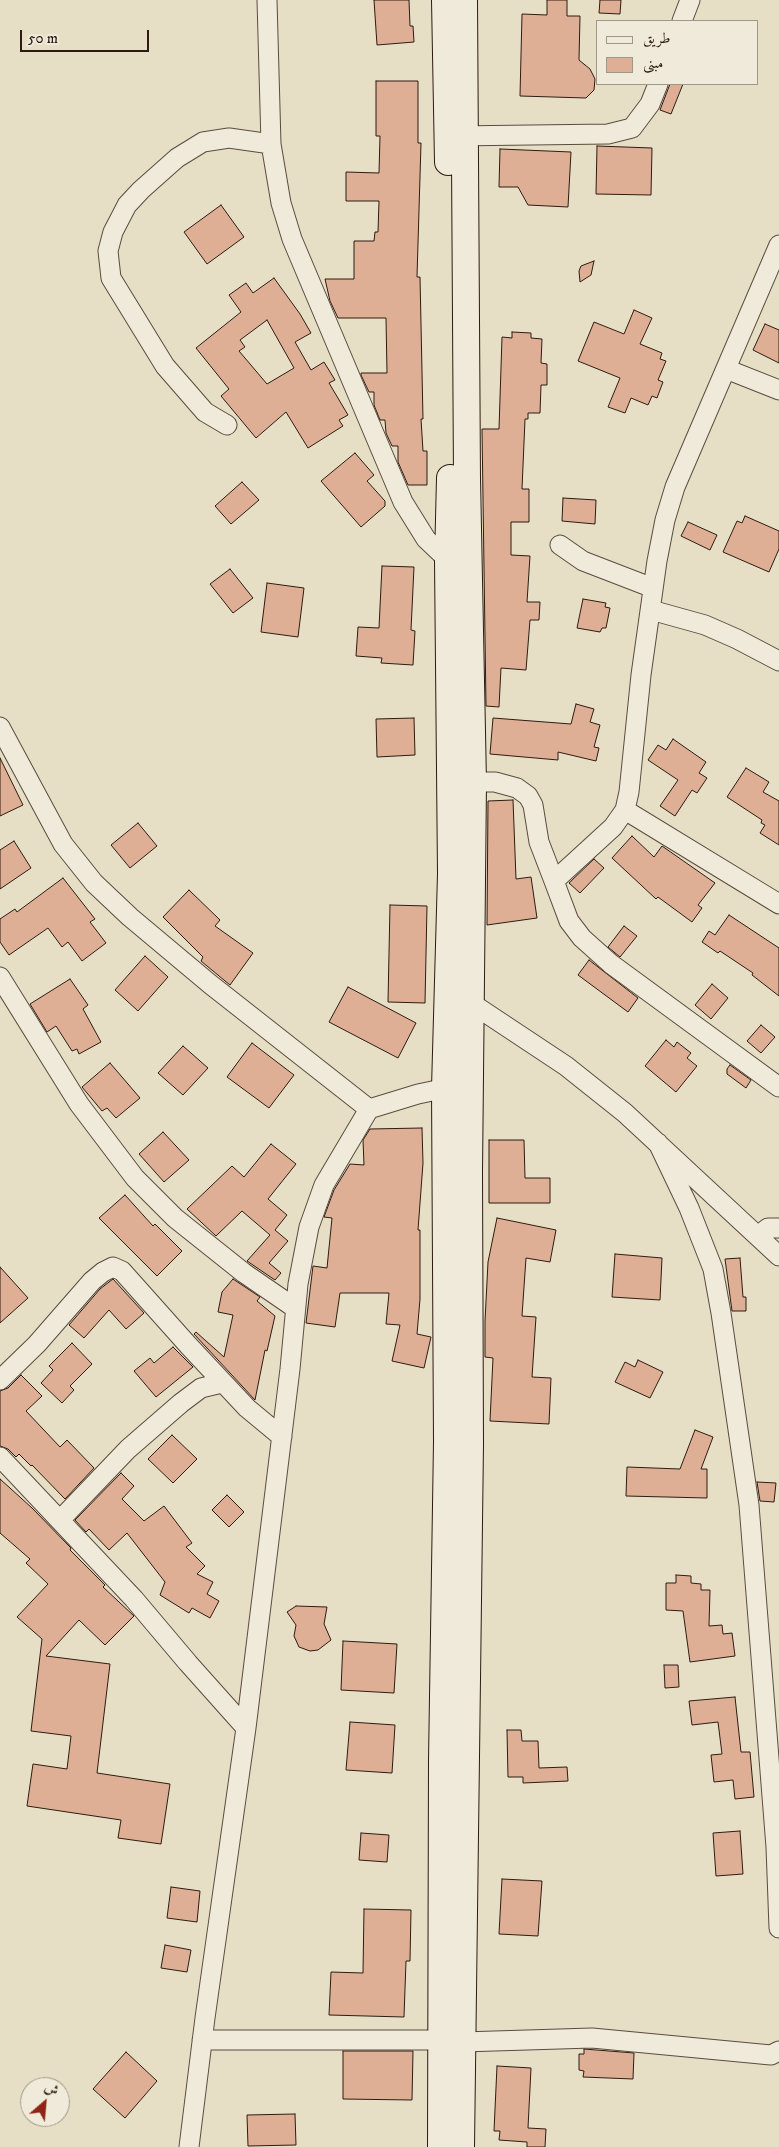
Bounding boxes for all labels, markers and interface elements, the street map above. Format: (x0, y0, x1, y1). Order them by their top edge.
scale bar (22, 20, 151, 52)
legend (596, 20, 759, 85)
text: 50 m (28, 29, 58, 48)
text: طريق (643, 29, 670, 48)
text: مبنى (643, 54, 663, 73)
north arrow (20, 2077, 70, 2127)
text: ش (41, 2078, 62, 2101)

